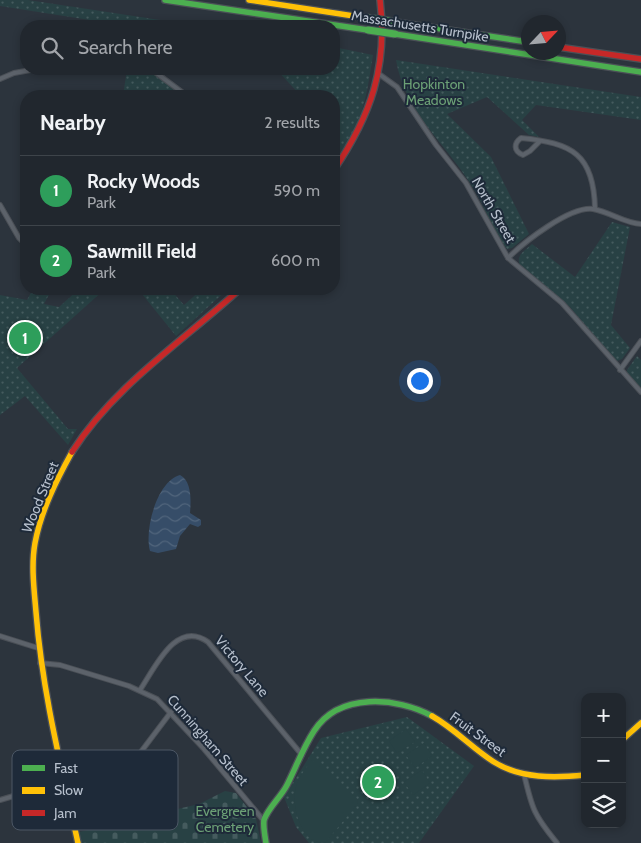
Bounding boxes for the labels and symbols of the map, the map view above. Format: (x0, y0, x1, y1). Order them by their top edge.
street label: Massachusetts Turnpike (350, 6, 490, 46)
north arrow (521, 15, 566, 60)
park label: Hopkinton Meadows (403, 75, 465, 109)
street label: North Street (468, 174, 520, 246)
pin: 1 (9, 319, 41, 357)
your location (407, 368, 433, 394)
street label: Wood Street (18, 459, 62, 535)
street label: Victory Lane (211, 632, 273, 700)
street label: Cunningham Street (164, 691, 253, 789)
street label: Fruit Street (446, 708, 510, 761)
legend (12, 750, 178, 830)
text: Fast (54, 759, 78, 777)
pin: 2 (362, 763, 394, 801)
text: Slow (54, 781, 83, 799)
park label: Evergreen Cemetery (195, 802, 255, 836)
text: Jam (53, 804, 76, 822)

